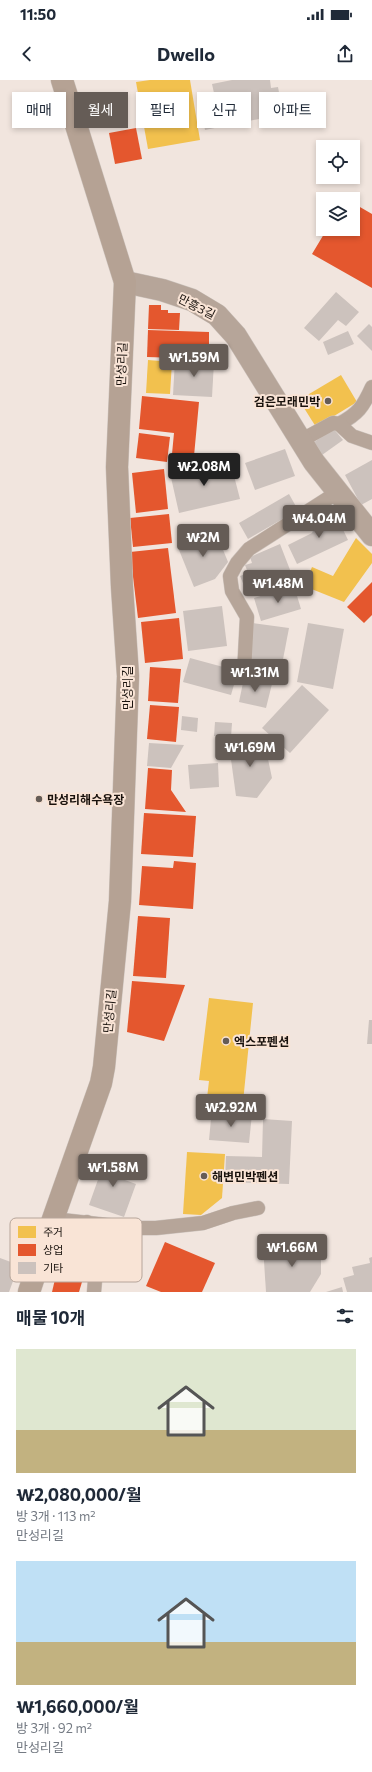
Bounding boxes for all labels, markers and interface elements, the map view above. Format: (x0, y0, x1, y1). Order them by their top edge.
text: 11:50 (20, 5, 56, 23)
icon: back (16, 43, 38, 65)
text: Dwello (157, 43, 215, 65)
icon: share (334, 43, 356, 65)
chip: 매매 (12, 92, 66, 128)
chip: 월세 (74, 92, 128, 128)
chip: 필터 (136, 92, 189, 128)
chip: 신규 (197, 92, 251, 128)
chip: 아파트 (259, 92, 326, 128)
map controls (316, 140, 360, 236)
button: locate (316, 140, 360, 184)
button: layers (316, 192, 360, 236)
street label: 만흥3길 (176, 291, 218, 321)
street label: 만성리길 (113, 342, 129, 386)
pin: ₩1.59M (161, 344, 227, 378)
text: ₩1.59M (168, 349, 220, 365)
place label: 검은모래민박 (254, 394, 320, 408)
marker: 검은모래민박 (323, 396, 333, 406)
pin: ₩2.08M (171, 453, 237, 487)
text: ₩2.08M (177, 458, 231, 474)
pin: ₩4.04M (286, 505, 352, 539)
text: ₩4.04M (292, 510, 346, 526)
pin: ₩2M (184, 524, 222, 558)
text: ₩2M (186, 529, 220, 545)
pin: ₩1.48M (245, 570, 311, 604)
text: ₩1.48M (252, 575, 304, 591)
pin: ₩1.31M (222, 659, 288, 693)
text: ₩1.31M (230, 664, 280, 680)
street label: 만성리길 (120, 666, 134, 710)
pin: ₩1.69M (217, 734, 283, 768)
text: ₩1.69M (224, 739, 276, 755)
place label: 만성리해수욕장 (47, 792, 124, 806)
marker: 만성리해수욕장 (34, 794, 44, 804)
street label: 만성리길 (100, 988, 118, 1034)
place label: 엑스포펜션 (234, 1034, 289, 1048)
marker: 엑스포펜션 (221, 1036, 231, 1046)
pin: ₩2.92M (198, 1094, 264, 1128)
text: ₩2.92M (205, 1099, 257, 1115)
pin: ₩1.58M (80, 1154, 146, 1188)
text: ₩1.58M (87, 1159, 139, 1175)
place label: 해변민박펜션 (212, 1169, 278, 1183)
marker: 해변민박펜션 (199, 1171, 209, 1181)
legend (10, 1218, 142, 1282)
text: 주거 (43, 1225, 63, 1238)
pin: ₩1.66M (259, 1234, 325, 1268)
text: ₩1.66M (266, 1239, 318, 1255)
text: 상업 (43, 1243, 63, 1256)
text: 기타 (43, 1261, 63, 1274)
icon: filters (334, 1305, 356, 1327)
text: 매물 10개 (16, 1307, 85, 1328)
icon: home (150, 1375, 222, 1447)
text: ₩2,080,000/월 (16, 1484, 142, 1505)
text: 방 3개 · 113 m² (16, 1508, 95, 1524)
text: 만성리길 (16, 1527, 64, 1543)
icon: home (150, 1587, 222, 1659)
text: ₩1,660,000/월 (16, 1696, 139, 1717)
text: 방 3개 · 92 m² (16, 1720, 92, 1736)
text: 만성리길 (16, 1739, 64, 1755)

